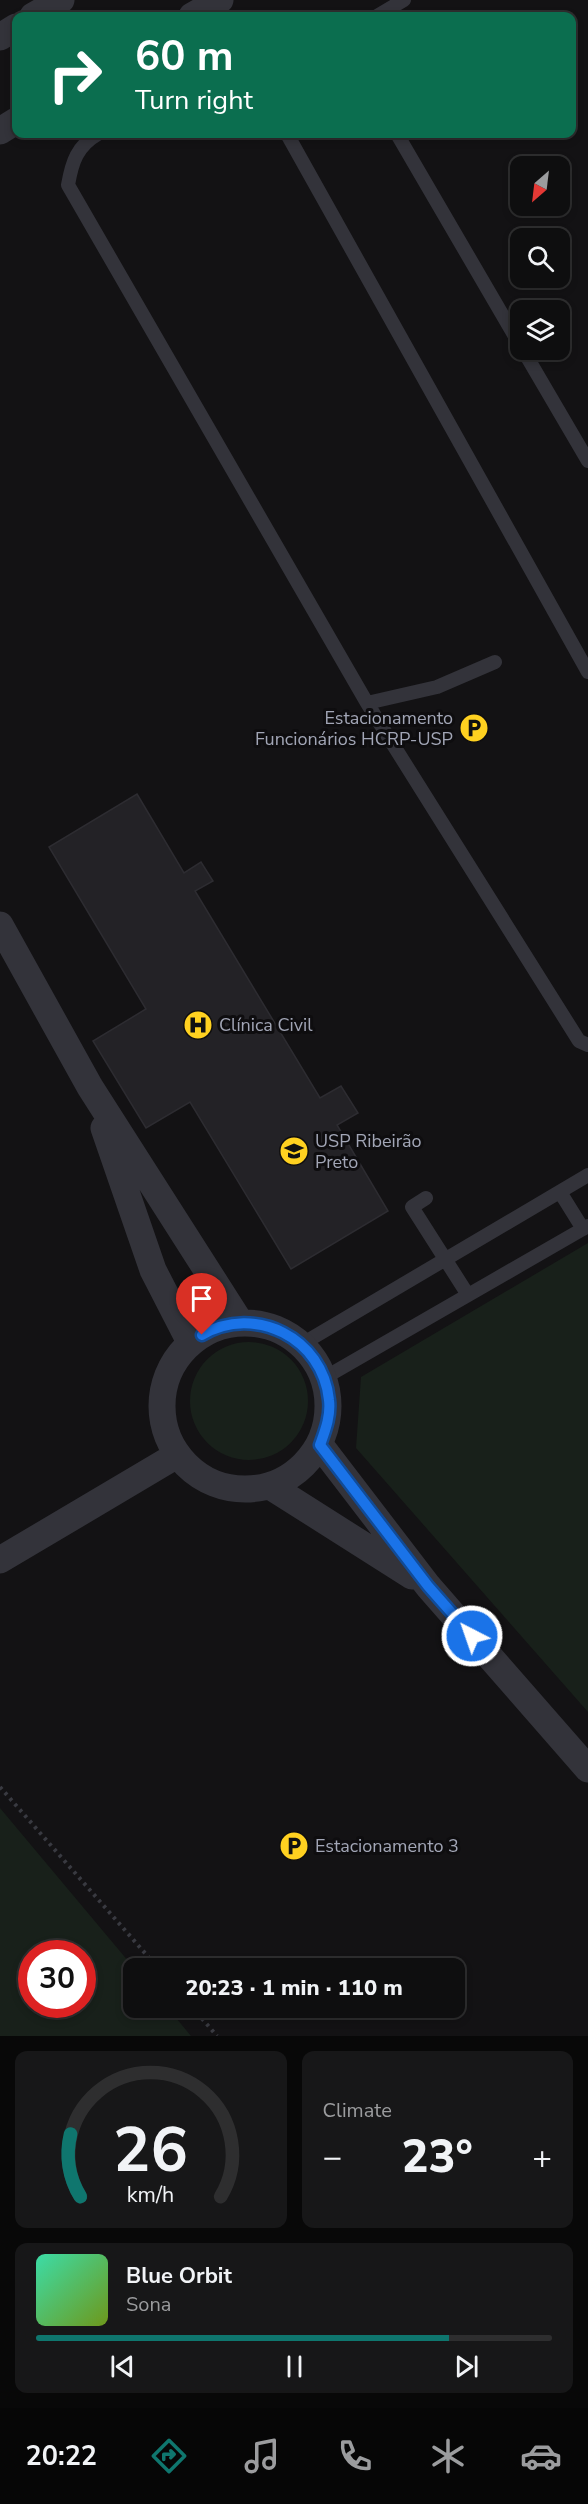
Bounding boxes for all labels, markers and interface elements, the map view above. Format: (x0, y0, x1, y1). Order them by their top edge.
text: 60 m (135, 28, 234, 85)
icon: right (36, 36, 114, 114)
text: Turn right (135, 82, 253, 119)
north arrow (510, 156, 570, 216)
map controls (510, 156, 570, 360)
button: search (510, 228, 570, 288)
button: layers (510, 300, 570, 360)
place label: Estacionamento Funcionários HCRP-USP (255, 706, 453, 751)
parking icon: Estacionamento Funcionários HCRP-USP (458, 712, 490, 744)
hospital icon: Clínica Civil (182, 1009, 214, 1041)
place label: Clínica Civil (219, 1013, 313, 1037)
place label: USP Ribeirão Preto (315, 1129, 422, 1174)
school or university icon: USP Ribeirão Preto (278, 1135, 310, 1167)
pin (176, 1273, 227, 1335)
icon: arrive (185, 1282, 218, 1315)
position arrow (440, 1604, 504, 1668)
parking icon: Estacionamento 3 (278, 1830, 310, 1862)
place label: Estacionamento 3 (315, 1834, 459, 1858)
speed limit sign: 30 (18, 1940, 96, 2018)
text: 20:23 · 1 min · 110 m (185, 1973, 403, 2003)
text: Climate (323, 2097, 392, 2124)
text: 26 (113, 2108, 188, 2193)
text: 23° (402, 2127, 473, 2188)
text: − (323, 2135, 342, 2180)
text: + (532, 2135, 552, 2180)
text: km/h (127, 2180, 174, 2210)
text: Blue Orbit (126, 2261, 232, 2291)
text: Sona (126, 2291, 171, 2318)
icon: previous (106, 2350, 139, 2383)
icon: pause (278, 2350, 311, 2383)
icon: next (450, 2350, 483, 2383)
icon: directions (148, 2435, 190, 2477)
icon: music (241, 2435, 283, 2477)
icon: phone (334, 2435, 376, 2477)
icon: climate (427, 2435, 469, 2477)
icon: car (520, 2435, 562, 2477)
text: 20:22 (26, 2438, 97, 2475)

